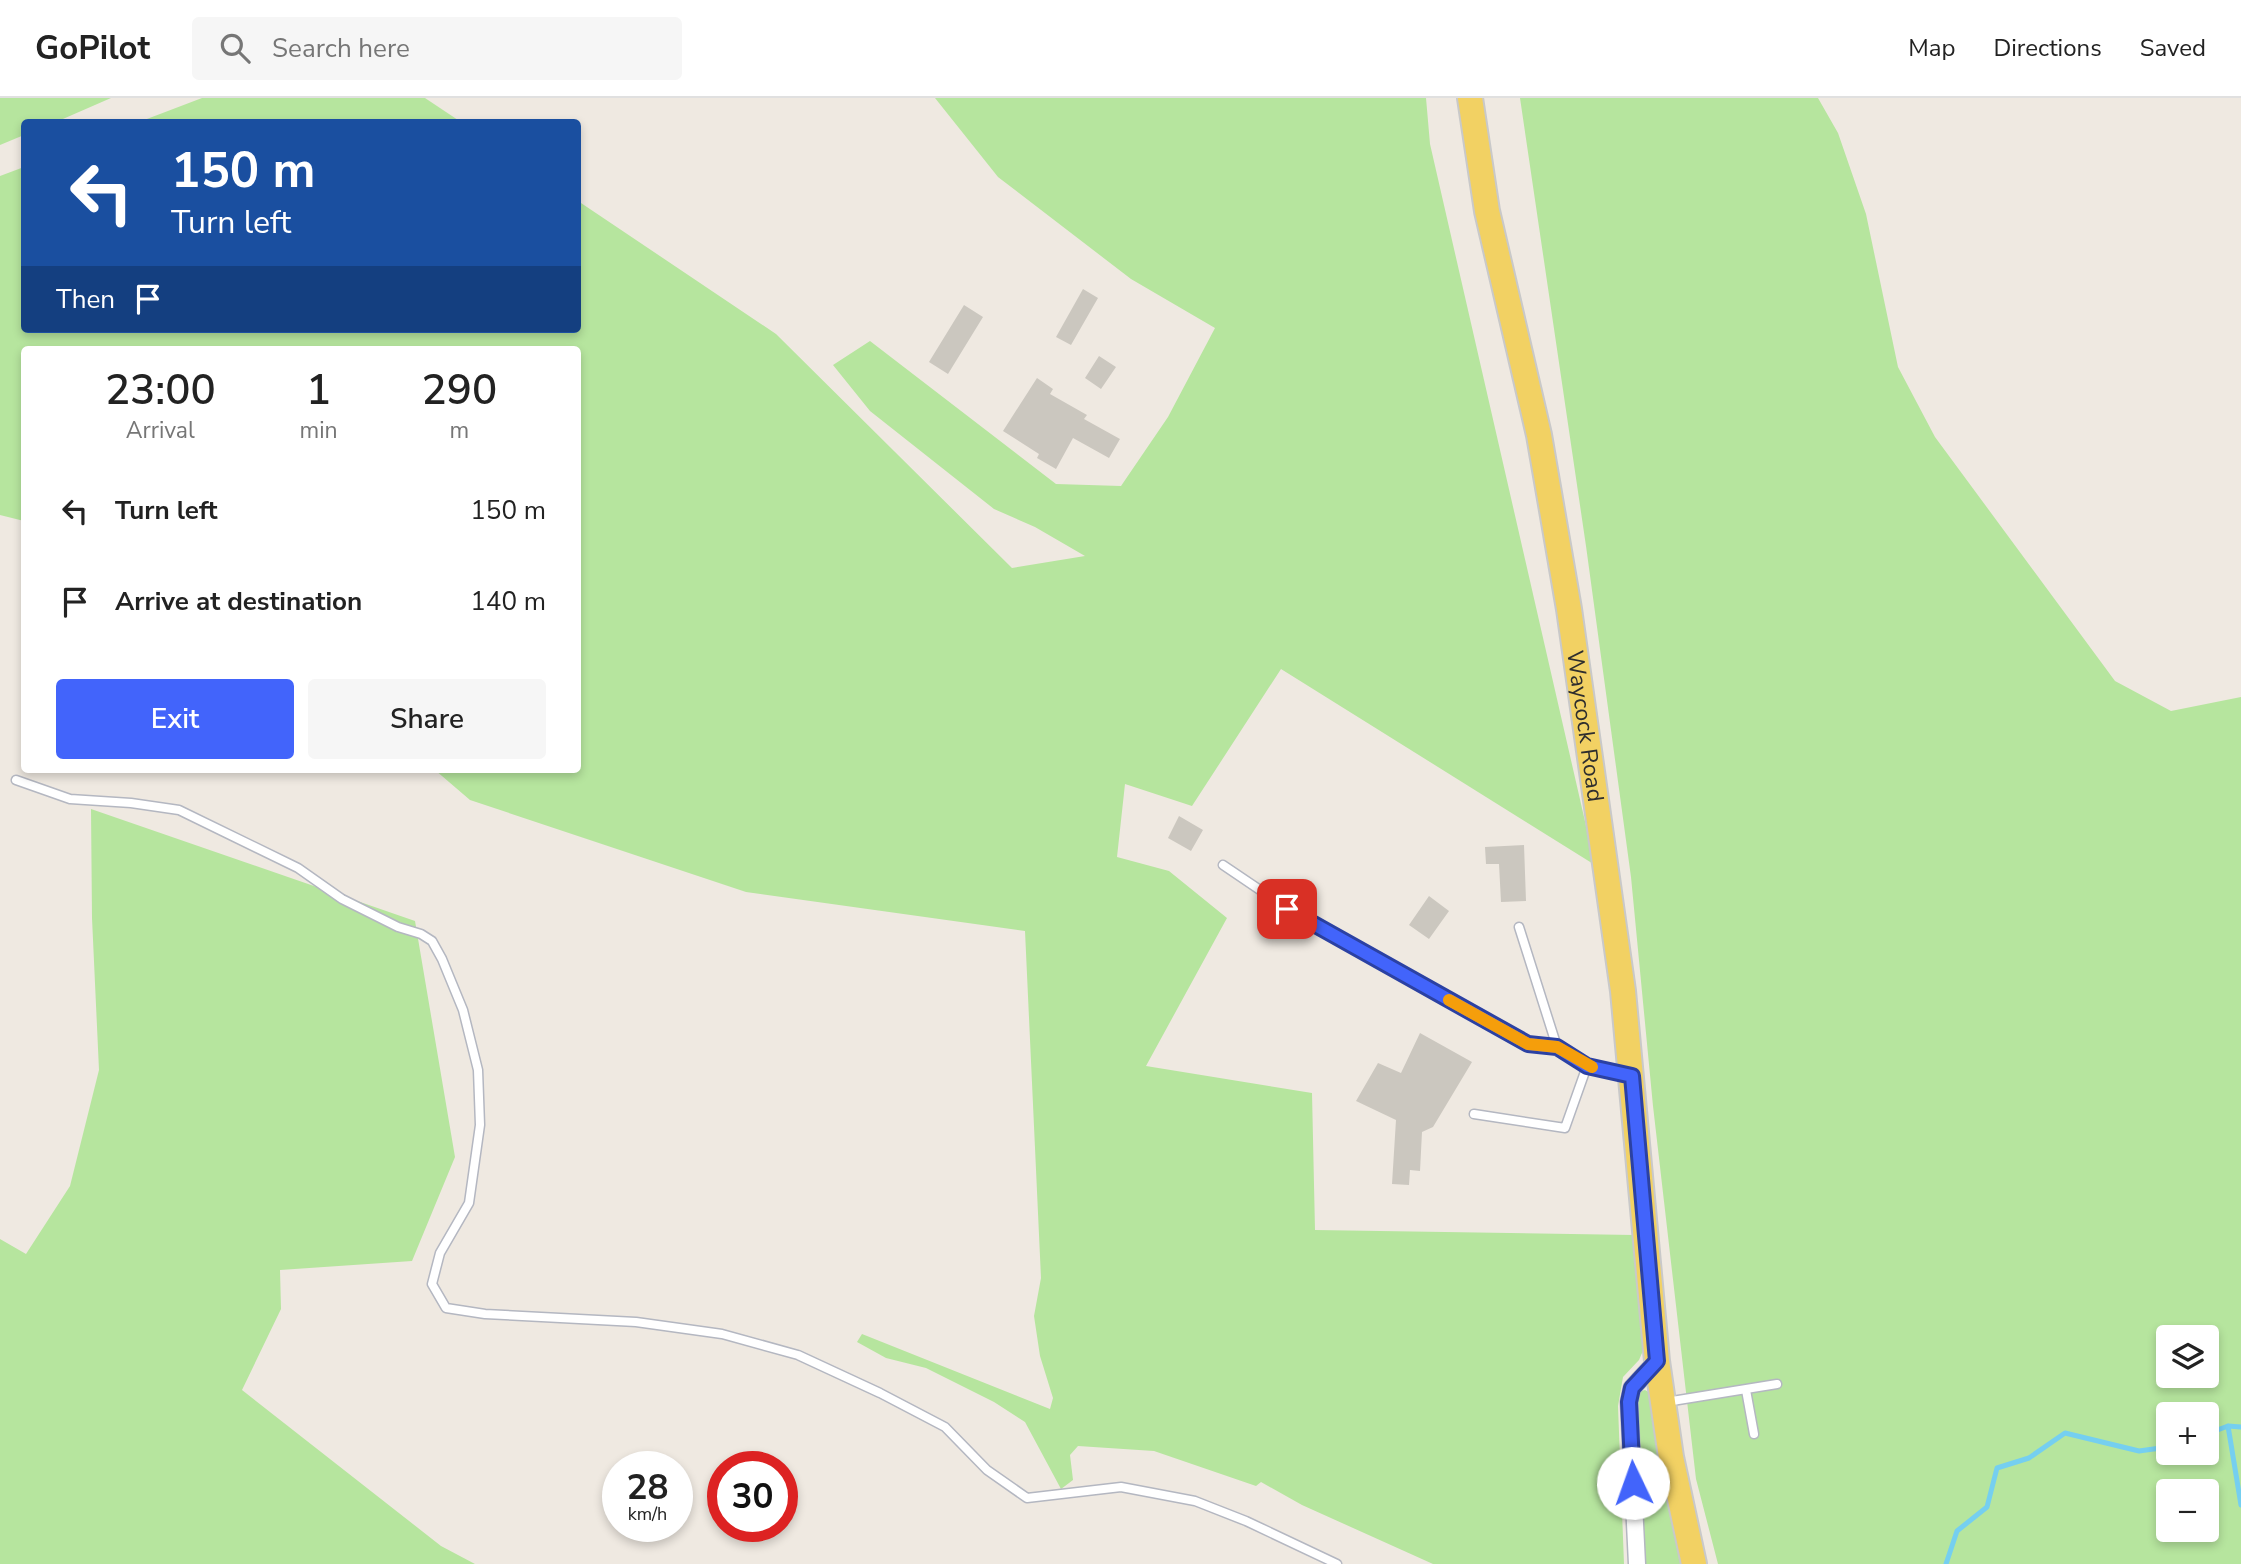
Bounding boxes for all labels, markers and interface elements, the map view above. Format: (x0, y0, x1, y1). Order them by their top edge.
search box (192, 17, 682, 80)
text: GoPilot (35, 26, 150, 71)
icon: search (216, 29, 254, 67)
text: Search here (272, 31, 410, 66)
text: Map (1908, 32, 1955, 64)
text: Directions (1993, 32, 2102, 64)
text: Saved (2140, 32, 2206, 64)
text: 150 m (171, 137, 315, 204)
icon: left (56, 147, 147, 238)
text: Turn left (171, 201, 291, 244)
icon: arrive (129, 280, 167, 318)
text: Then (56, 282, 115, 317)
text: 23:00 (105, 362, 216, 419)
text: 1 (306, 362, 331, 419)
text: 290 (421, 362, 497, 419)
text: Arrival (126, 415, 195, 446)
text: min (300, 415, 338, 446)
text: m (449, 415, 469, 446)
icon: left (56, 492, 94, 530)
text: Turn left (115, 493, 218, 528)
text: 150 m (470, 493, 546, 528)
icon: arrive (56, 583, 94, 621)
text: Arrive at destination (115, 584, 362, 619)
text: 140 m (470, 584, 546, 619)
street label: Waycock Road (1559, 648, 1611, 804)
button: Exit (56, 679, 294, 759)
button: Share (308, 679, 546, 759)
pin (1257, 879, 1317, 939)
icon: arrive (1268, 890, 1306, 928)
map controls (2156, 1325, 2219, 1542)
button: layers (2156, 1325, 2219, 1388)
button: + (2156, 1402, 2219, 1465)
position arrow (1596, 1446, 1670, 1520)
speed limit sign: 30 (707, 1451, 798, 1542)
text: 28 (626, 1464, 669, 1511)
button: − (2156, 1479, 2219, 1542)
text: km/h (628, 1502, 667, 1526)

